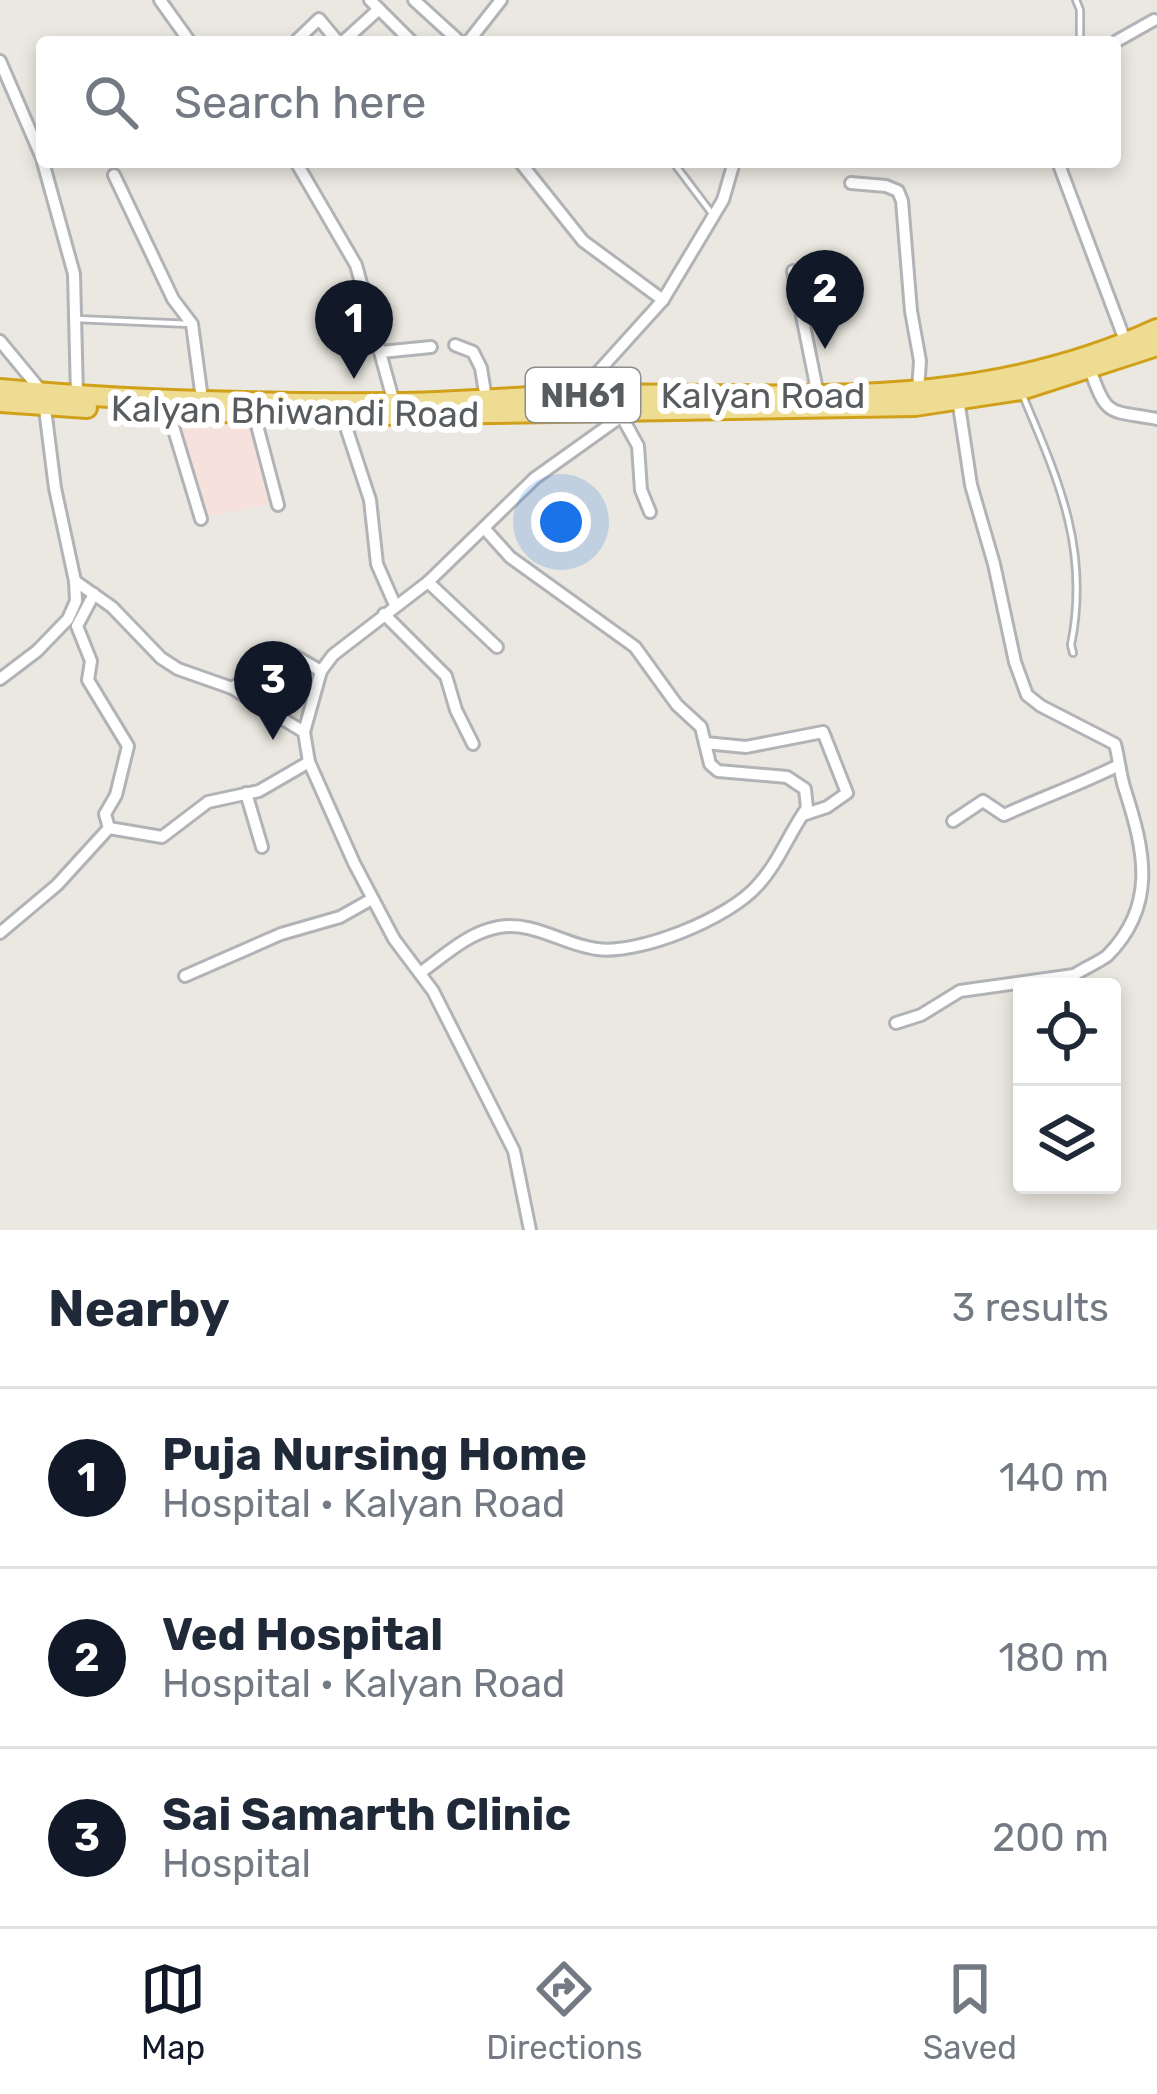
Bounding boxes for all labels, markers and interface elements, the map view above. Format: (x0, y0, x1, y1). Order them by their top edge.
search box (36, 36, 1121, 168)
icon: search (78, 69, 144, 135)
text: Search here (174, 76, 426, 129)
pin: 2 (786, 250, 864, 349)
pin: 1 (315, 280, 393, 379)
road number: NH61 (526, 368, 640, 422)
street label: Kalyan Road (660, 374, 866, 417)
street label: Kalyan Bhiwandi Road (110, 387, 480, 436)
your location (531, 492, 591, 552)
pin: 3 (234, 641, 312, 740)
map controls (1013, 978, 1121, 1194)
button: locate (1013, 978, 1121, 1086)
button: layers (1013, 1086, 1121, 1194)
text: Nearby (48, 1278, 230, 1339)
text: 3 results (952, 1285, 1109, 1331)
text: Puja Nursing Home (162, 1428, 587, 1481)
text: 1 (77, 1455, 97, 1501)
text: 140 m (999, 1455, 1109, 1501)
text: Hospital · Kalyan Road (162, 1481, 565, 1527)
text: Ved Hospital (162, 1608, 443, 1661)
text: 2 (74, 1635, 100, 1681)
text: 180 m (999, 1635, 1109, 1681)
text: Hospital · Kalyan Road (162, 1661, 565, 1707)
text: Sai Samarth Clinic (162, 1788, 571, 1841)
text: 3 (74, 1815, 100, 1861)
text: 200 m (992, 1815, 1109, 1861)
text: Hospital (162, 1841, 311, 1887)
tab: Map (140, 1956, 206, 2067)
tab: Directions (486, 1956, 643, 2067)
tab: Saved (923, 1956, 1017, 2067)

